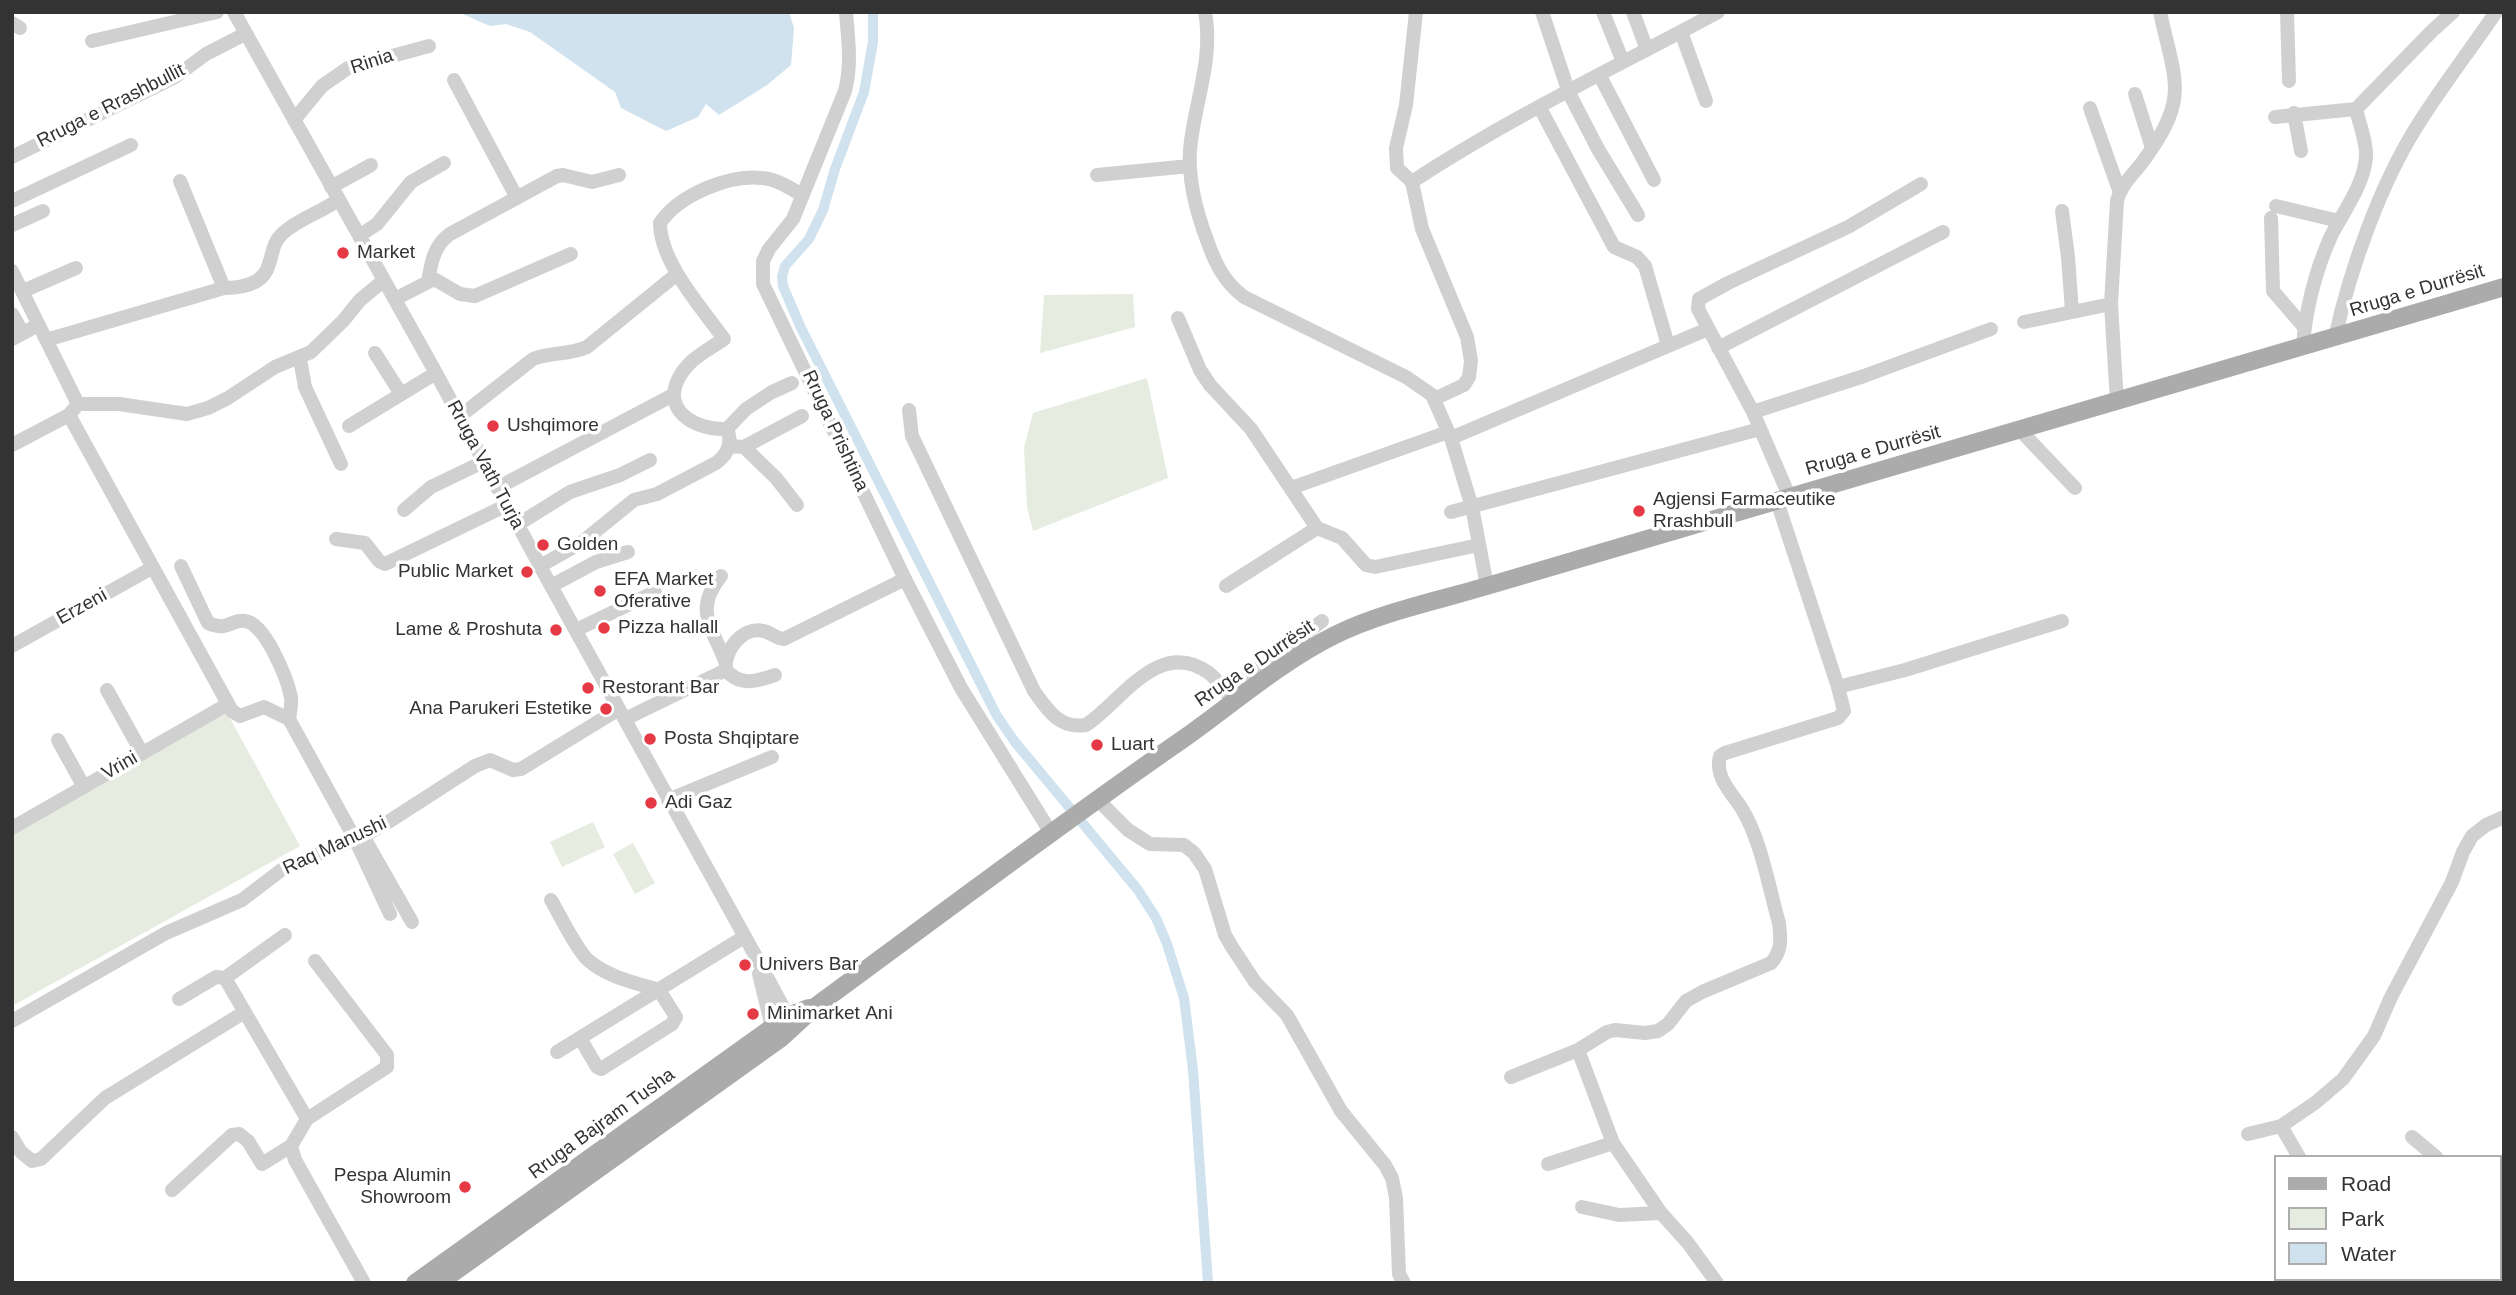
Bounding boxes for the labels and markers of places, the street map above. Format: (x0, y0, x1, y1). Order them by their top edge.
place label: Market (357, 242, 415, 264)
marker: Market (335, 245, 351, 261)
place label: Ushqimore (507, 415, 599, 437)
marker: Ushqimore (485, 418, 501, 434)
place label: Agjensi Farmaceutike Rrashbull (1653, 489, 1836, 533)
marker: Agjensi Farmaceutike Rrashbull (1631, 503, 1647, 519)
place label: Golden (557, 534, 618, 556)
marker: Golden (535, 537, 551, 553)
place label: Public Market (398, 561, 513, 583)
marker: Public Market (519, 564, 535, 580)
place label: EFA Market Oferative (614, 569, 713, 613)
marker: EFA Market Oferative (592, 583, 608, 599)
place label: Pizza hallall (618, 617, 718, 639)
place label: Lame & Proshuta (395, 619, 542, 641)
marker: Pizza hallall (596, 620, 612, 636)
marker: Lame & Proshuta (548, 622, 564, 638)
place label: Restorant Bar (602, 677, 719, 699)
marker: Restorant Bar (580, 680, 596, 696)
place label: Ana Parukeri Estetike (409, 698, 592, 720)
marker: Ana Parukeri Estetike (598, 701, 614, 717)
place label: Posta Shqiptare (664, 728, 799, 750)
marker: Posta Shqiptare (642, 731, 658, 747)
place label: Luart (1111, 734, 1154, 756)
marker: Luart (1089, 737, 1105, 753)
place label: Adi Gaz (665, 792, 733, 814)
marker: Adi Gaz (643, 795, 659, 811)
place label: Univers Bar (759, 954, 858, 976)
marker: Univers Bar (737, 957, 753, 973)
place label: Minimarket Ani (767, 1003, 893, 1025)
marker: Minimarket Ani (745, 1006, 761, 1022)
place label: Pespa Alumin Showroom (334, 1165, 451, 1209)
marker: Pespa Alumin Showroom (457, 1179, 473, 1195)

